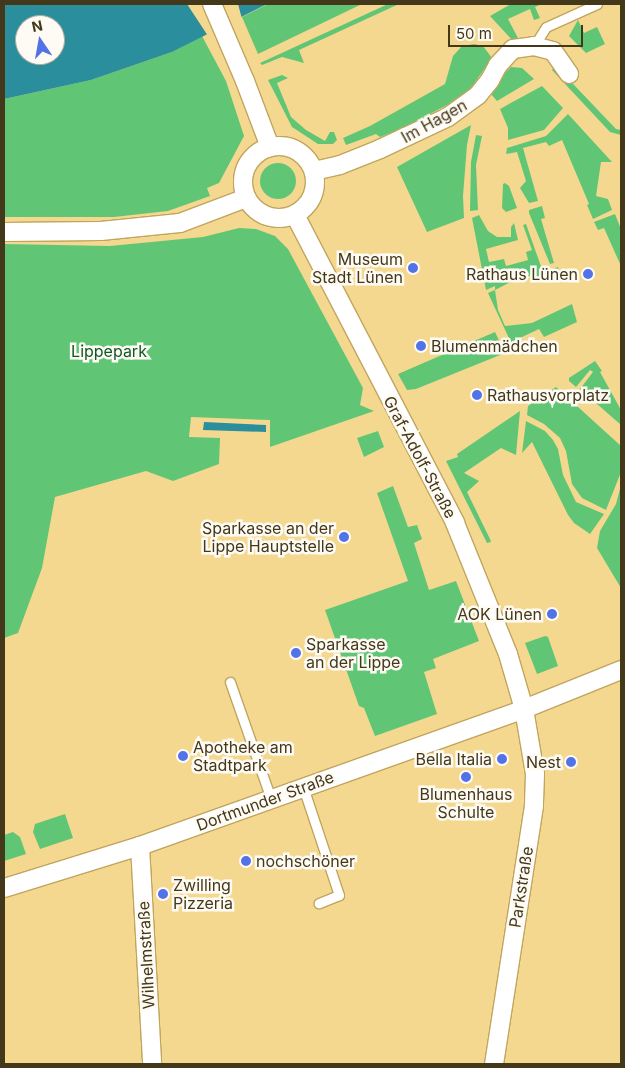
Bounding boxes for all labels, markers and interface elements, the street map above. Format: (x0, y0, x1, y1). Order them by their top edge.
north arrow (15, 15, 65, 65)
scale bar (450, 15, 585, 47)
text: N (30, 16, 44, 35)
text: 50 m (456, 24, 492, 43)
street label: Im Hagen (398, 95, 470, 147)
place label: Museum Stadt Lünen (312, 249, 403, 287)
marker: Museum Stadt Lünen (407, 262, 419, 274)
place label: Rathaus Lünen (466, 264, 578, 284)
marker: Rathaus Lünen (582, 268, 594, 280)
place label: Blumenmädchen (431, 336, 558, 356)
marker: Blumenmädchen (415, 340, 427, 352)
park label: Lippepark (71, 341, 147, 361)
place label: Rathausvorplatz (487, 385, 609, 405)
marker: Rathausvorplatz (471, 389, 483, 401)
street label: Graf-Adolf-Straße (380, 392, 460, 522)
place label: Sparkasse an der Lippe Hauptstelle (202, 518, 334, 556)
marker: Sparkasse an der Lippe Hauptstelle (338, 531, 350, 543)
place label: AOK Lünen (457, 604, 542, 624)
marker: AOK Lünen (546, 608, 558, 620)
place label: Sparkasse an der Lippe (306, 634, 400, 672)
marker: Sparkasse an der Lippe (290, 647, 302, 659)
place label: Apotheke am Stadtpark (193, 737, 293, 775)
place label: Bella Italia (415, 749, 492, 769)
marker: Apotheke am Stadtpark (177, 750, 189, 762)
place label: Nest (526, 752, 561, 772)
marker: Bella Italia (496, 753, 508, 765)
marker: Nest (565, 756, 577, 768)
street label: Dortmunder Straße (194, 767, 336, 835)
marker: Blumenhaus Schulte (460, 771, 472, 783)
place label: Blumenhaus Schulte (420, 784, 512, 822)
street label: Parkstraße (505, 845, 537, 929)
place label: nochschöner (256, 851, 355, 871)
marker: nochschöner (240, 855, 252, 867)
place label: Zwilling Pizzeria (173, 875, 233, 913)
marker: Zwilling Pizzeria (157, 888, 169, 900)
street label: Wilhelmstraße (134, 901, 158, 1009)

